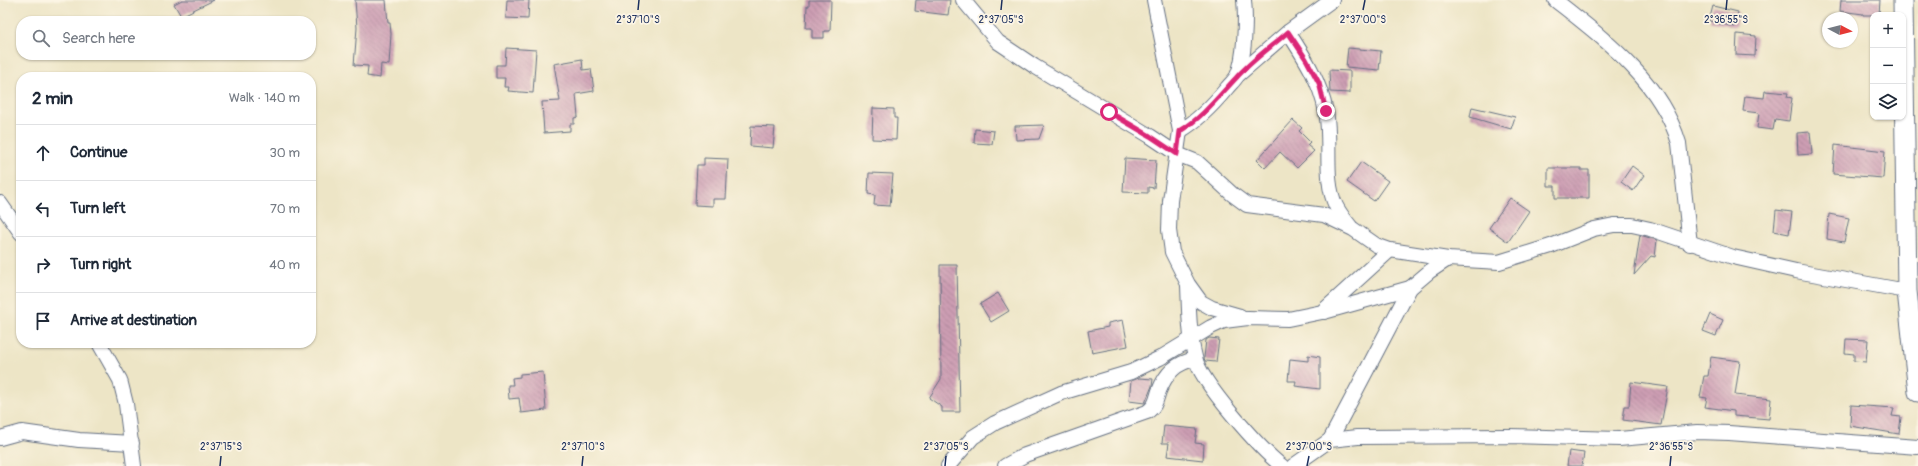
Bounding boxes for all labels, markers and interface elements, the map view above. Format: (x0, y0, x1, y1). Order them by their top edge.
north arrow (1822, 12, 1858, 48)
map controls (1870, 12, 1906, 120)
button: + (1870, 12, 1906, 48)
text: 2°37'10"S (616, 14, 660, 26)
text: 2°37'05"S (979, 14, 1024, 26)
text: 2°37'00"S (1340, 14, 1386, 26)
text: 2°36'55"S (1704, 14, 1748, 26)
search box (16, 16, 316, 60)
icon: search (30, 27, 52, 49)
text: Search here (62, 29, 135, 48)
button: − (1870, 48, 1906, 84)
button: layers (1870, 84, 1906, 120)
text: 2 min (32, 88, 73, 109)
text: Walk · 140 m (229, 90, 300, 106)
route end (1317, 102, 1335, 120)
route start (1100, 103, 1118, 121)
icon: ahead (32, 142, 54, 164)
text: Continue (70, 143, 128, 162)
text: 30 m (270, 145, 300, 161)
icon: left (32, 198, 54, 220)
text: Turn left (70, 199, 126, 218)
text: 70 m (270, 201, 300, 217)
icon: right (32, 254, 54, 276)
text: Turn right (70, 255, 131, 274)
text: 40 m (269, 257, 300, 273)
icon: arrive (32, 310, 54, 332)
text: Arrive at destination (70, 311, 197, 330)
text: 2°37'15"S (200, 441, 242, 453)
text: 2°37'10"S (561, 441, 605, 453)
text: 2°37'05"S (924, 441, 969, 453)
text: 2°37'00"S (1286, 441, 1332, 453)
text: 2°36'55"S (1649, 441, 1693, 453)

